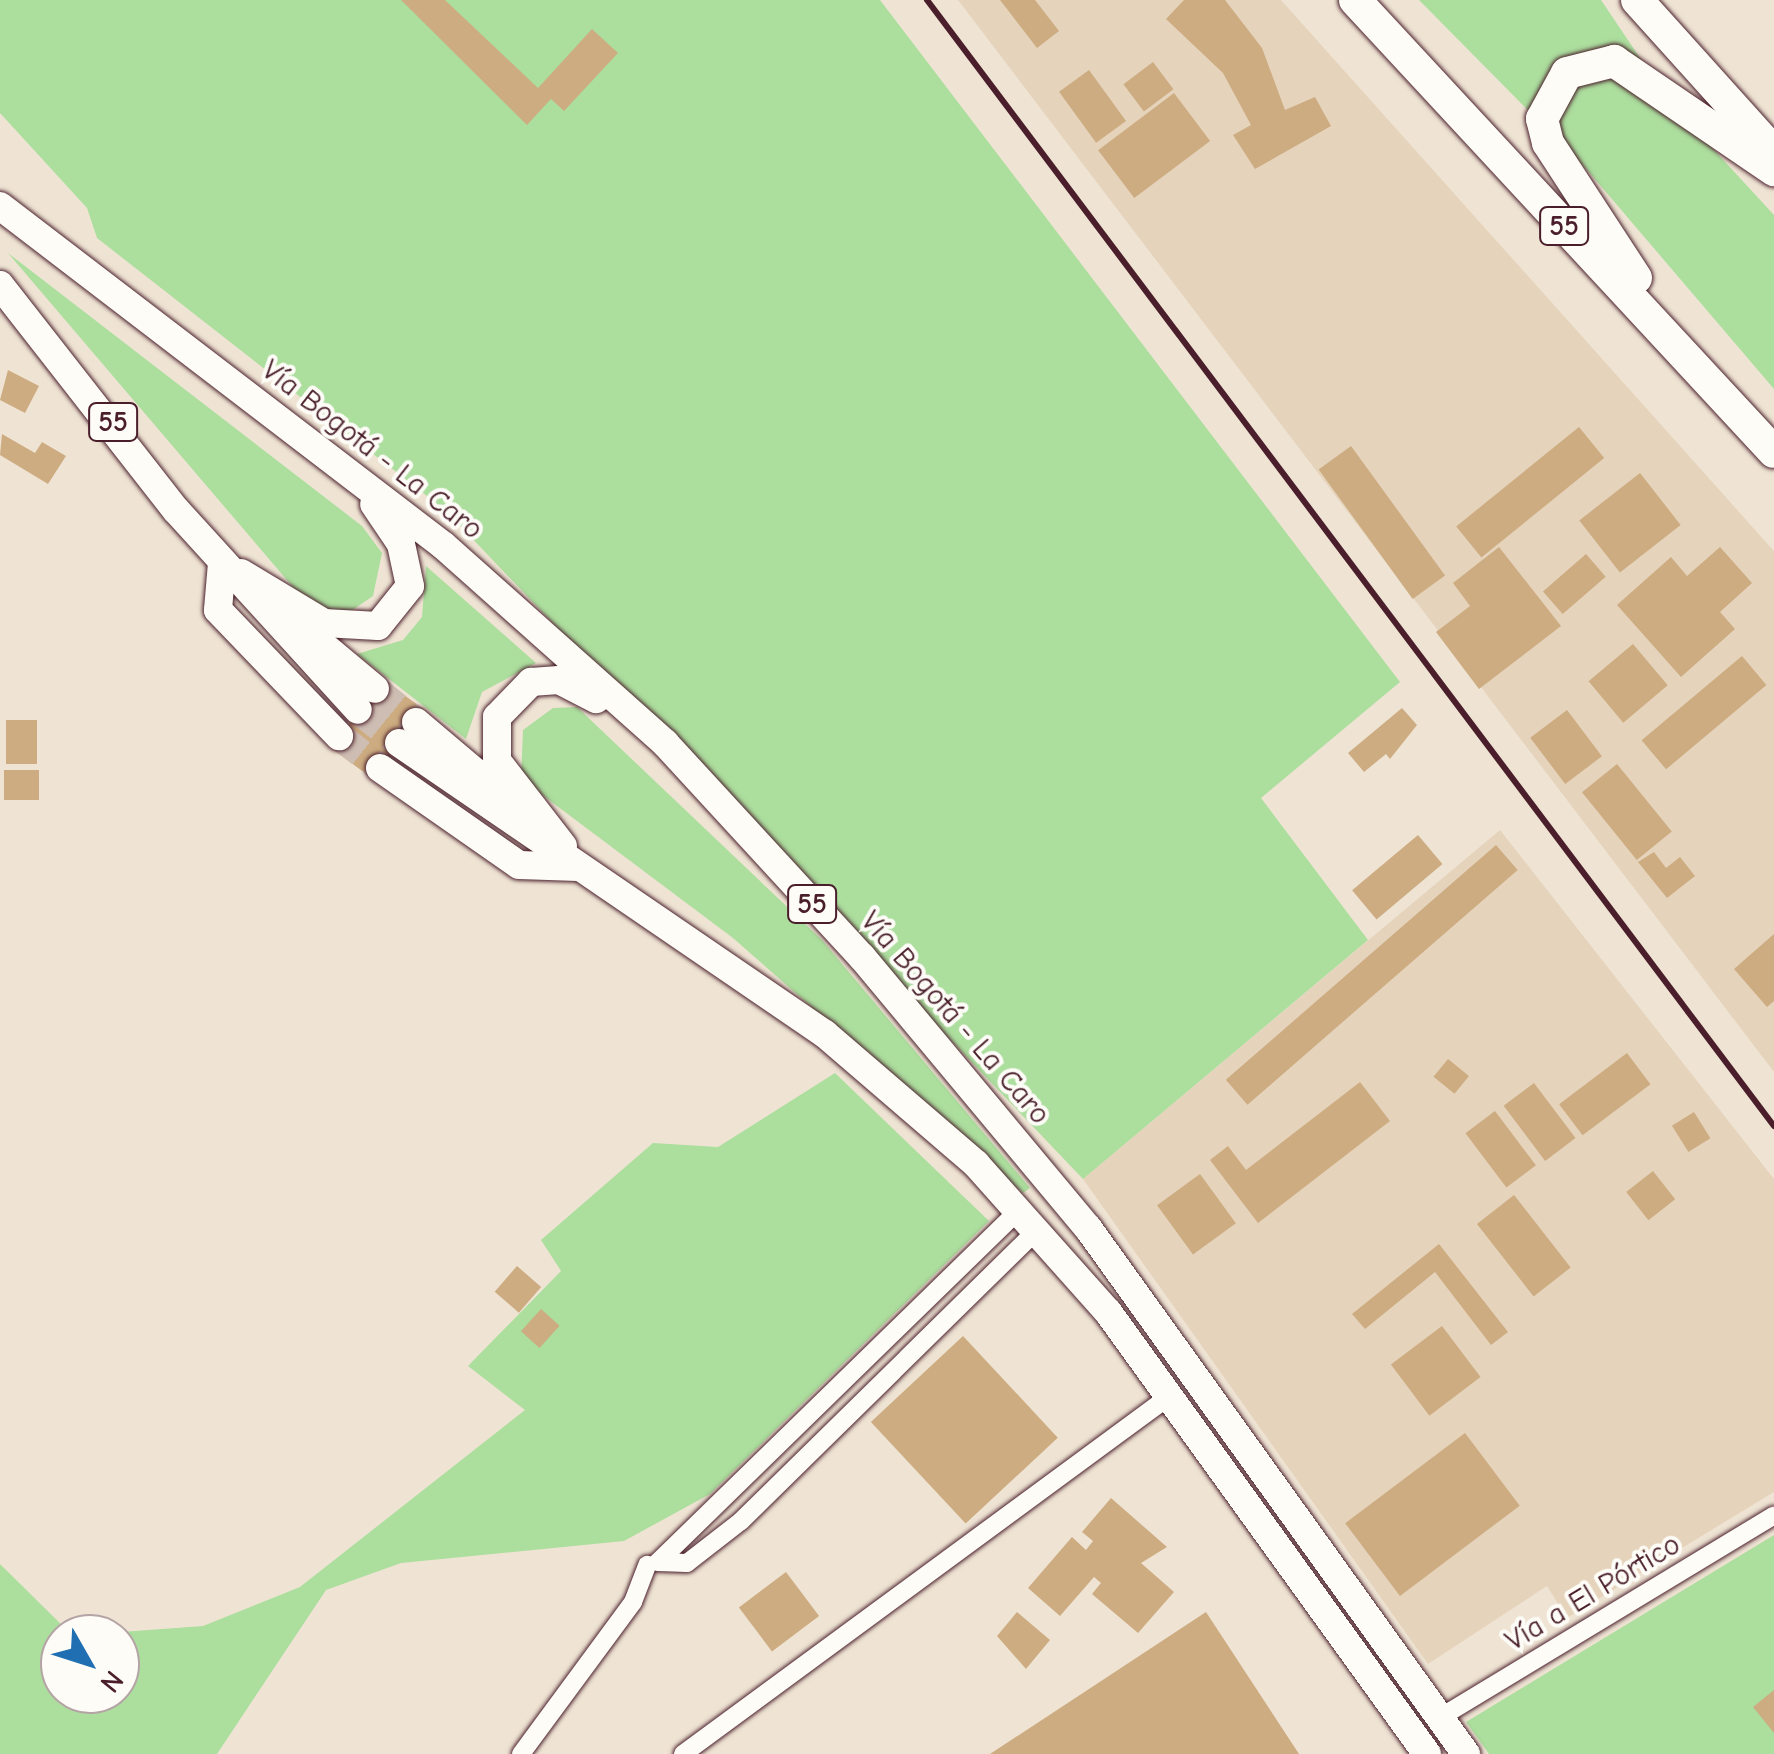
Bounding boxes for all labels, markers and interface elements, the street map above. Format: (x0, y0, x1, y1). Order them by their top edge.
road number: 55 (1539, 203, 1589, 249)
street label: Vía Bogotá - La Caro (254, 352, 490, 548)
road number: 55 (88, 399, 138, 445)
road number: 55 (787, 881, 837, 927)
street label: Vía Bogotá - La Caro (853, 904, 1057, 1132)
street label: Vía a El Pórtico (1499, 1527, 1687, 1659)
north arrow (40, 1614, 140, 1714)
text: N (94, 1664, 130, 1699)

